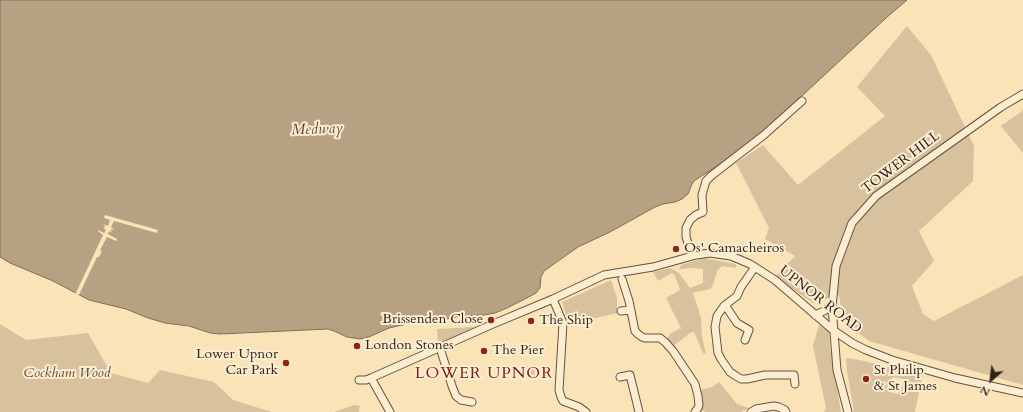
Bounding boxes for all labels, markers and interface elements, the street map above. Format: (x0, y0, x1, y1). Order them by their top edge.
water label: Medway (291, 120, 343, 140)
street label: TOWER HILL (859, 128, 943, 198)
place label: Os' Camacheiros (684, 241, 784, 257)
marker: Os' Camacheiros (671, 244, 681, 254)
street label: UPNOR ROAD (775, 262, 865, 338)
place label: Brissenden Close (382, 312, 483, 328)
place label: The Ship (539, 313, 593, 329)
marker: Brissenden Close (486, 315, 496, 325)
marker: The Ship (526, 316, 536, 326)
place label: London Stones (365, 338, 454, 354)
marker: London Stones (352, 341, 362, 351)
place label: The Pier (492, 343, 544, 359)
marker: The Pier (479, 346, 489, 356)
place label: Lower Upnor Car Park (196, 347, 278, 380)
marker: Lower Upnor Car Park (281, 358, 291, 368)
north arrow (971, 360, 1011, 400)
place label: St Philip & St James (874, 363, 937, 396)
district label: LOWER UPNOR (415, 364, 553, 384)
park label: Cockham Wood (24, 366, 110, 382)
marker: St Philip & St James (861, 374, 871, 384)
text: N (977, 382, 993, 400)

